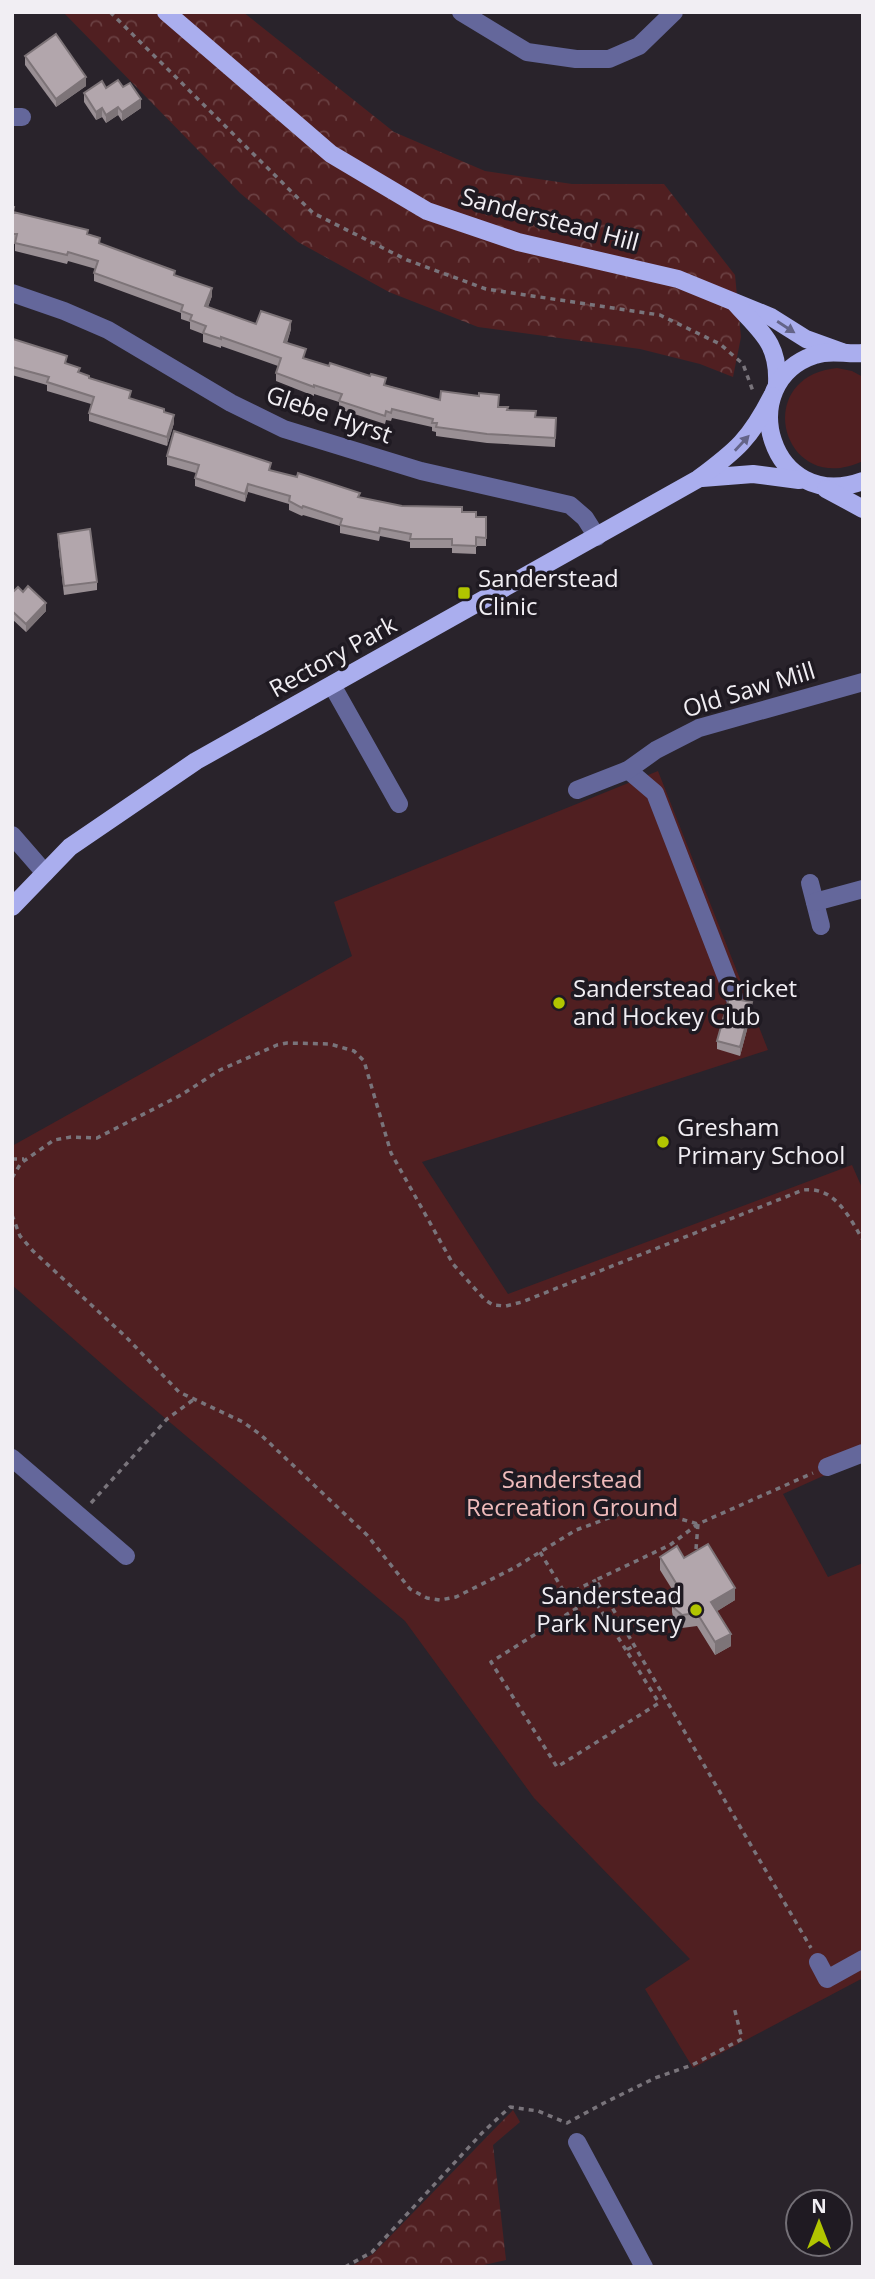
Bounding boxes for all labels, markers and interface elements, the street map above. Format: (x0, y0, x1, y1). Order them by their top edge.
street label: Sanderstead Hill (458, 179, 643, 258)
one-way arrow (777, 321, 796, 334)
street label: Glebe Hyrst (262, 377, 397, 450)
one-way arrow (733, 435, 749, 452)
place label: Sanderstead Clinic (478, 561, 619, 622)
marker: Sanderstead Clinic (456, 585, 472, 601)
street label: Rectory Park (263, 607, 402, 704)
street label: Old Saw Mill (678, 653, 819, 724)
place label: Sanderstead Cricket and Hockey Club (573, 971, 797, 1032)
marker: Sanderstead Cricket and Hockey Club (551, 995, 567, 1011)
place label: Gresham Primary School (677, 1110, 845, 1171)
marker: Gresham Primary School (655, 1134, 671, 1150)
park label: Sanderstead Recreation Ground (466, 1462, 678, 1523)
place label: Sanderstead Park Nursery (536, 1578, 683, 1639)
marker: Sanderstead Park Nursery (688, 1602, 704, 1618)
north arrow (784, 2188, 854, 2258)
text: N (811, 2193, 827, 2219)

